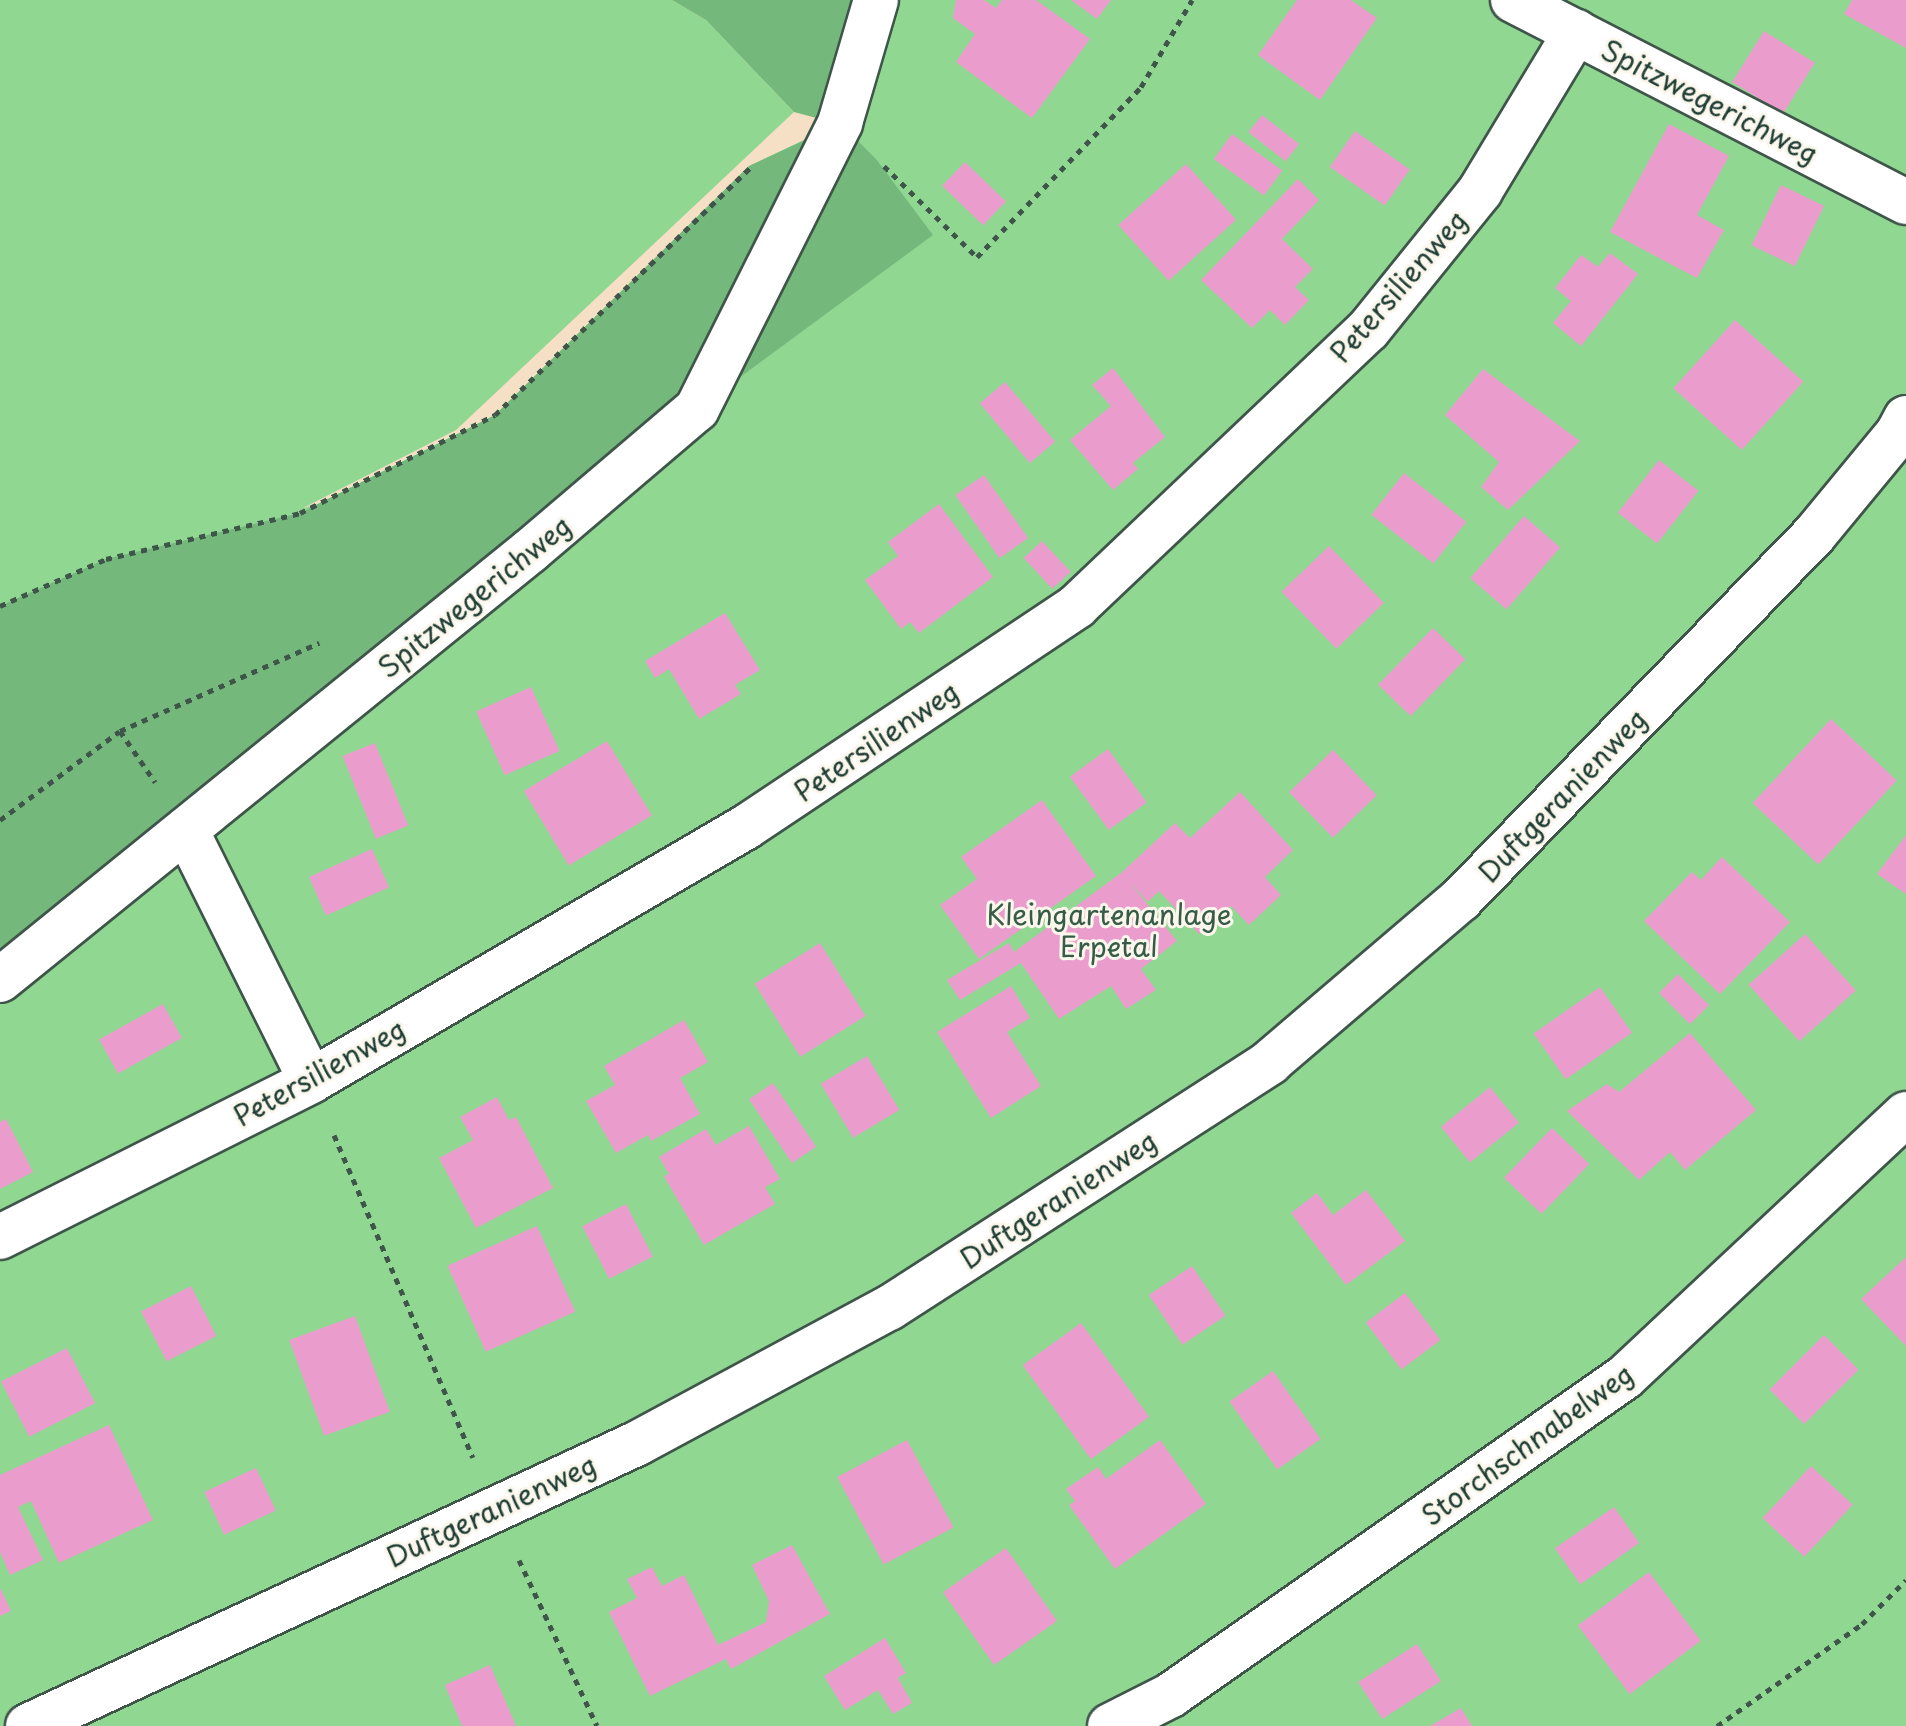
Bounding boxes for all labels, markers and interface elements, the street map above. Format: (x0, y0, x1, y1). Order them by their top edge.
street label: Spitzwegerichweg (1596, 32, 1824, 170)
street label: Petersilienweg (1323, 203, 1473, 369)
street label: Spitzwegerichweg (371, 508, 577, 684)
street label: Petersilienweg (787, 674, 965, 808)
street label: Duftgeranienweg (1471, 701, 1653, 889)
park label: Kleingartenanlage Erpetal (986, 897, 1232, 963)
street label: Petersilienweg (227, 1011, 411, 1133)
street label: Duftgeranienweg (953, 1123, 1163, 1275)
street label: Storchschnabelweg (1415, 1356, 1639, 1532)
street label: Duftgeranienweg (381, 1447, 601, 1573)

